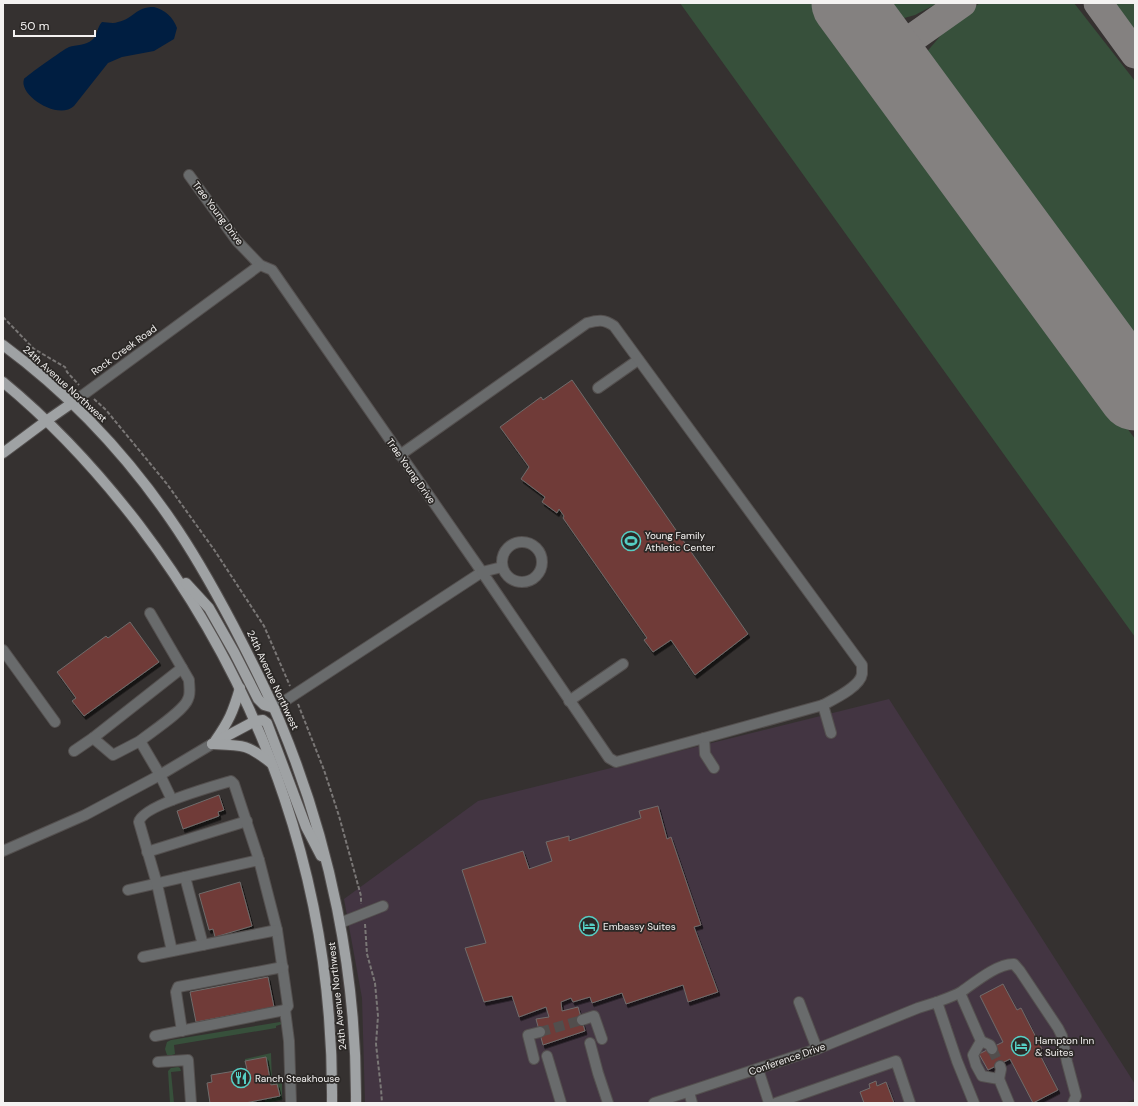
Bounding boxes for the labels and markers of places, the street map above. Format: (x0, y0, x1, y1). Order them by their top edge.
place label: Young Family Athletic Center (645, 529, 715, 554)
sports icon: Young Family Athletic Center (620, 530, 642, 552)
hotel icon: Embassy Suites (578, 915, 600, 937)
place label: Embassy Suites (603, 920, 676, 933)
place label: Hampton Inn & Suites (1035, 1034, 1094, 1059)
hotel icon: Hampton Inn & Suites (1010, 1035, 1032, 1057)
restaurant icon: Ranch Steakhouse (230, 1067, 252, 1089)
place label: Ranch Steakhouse (255, 1072, 340, 1085)

